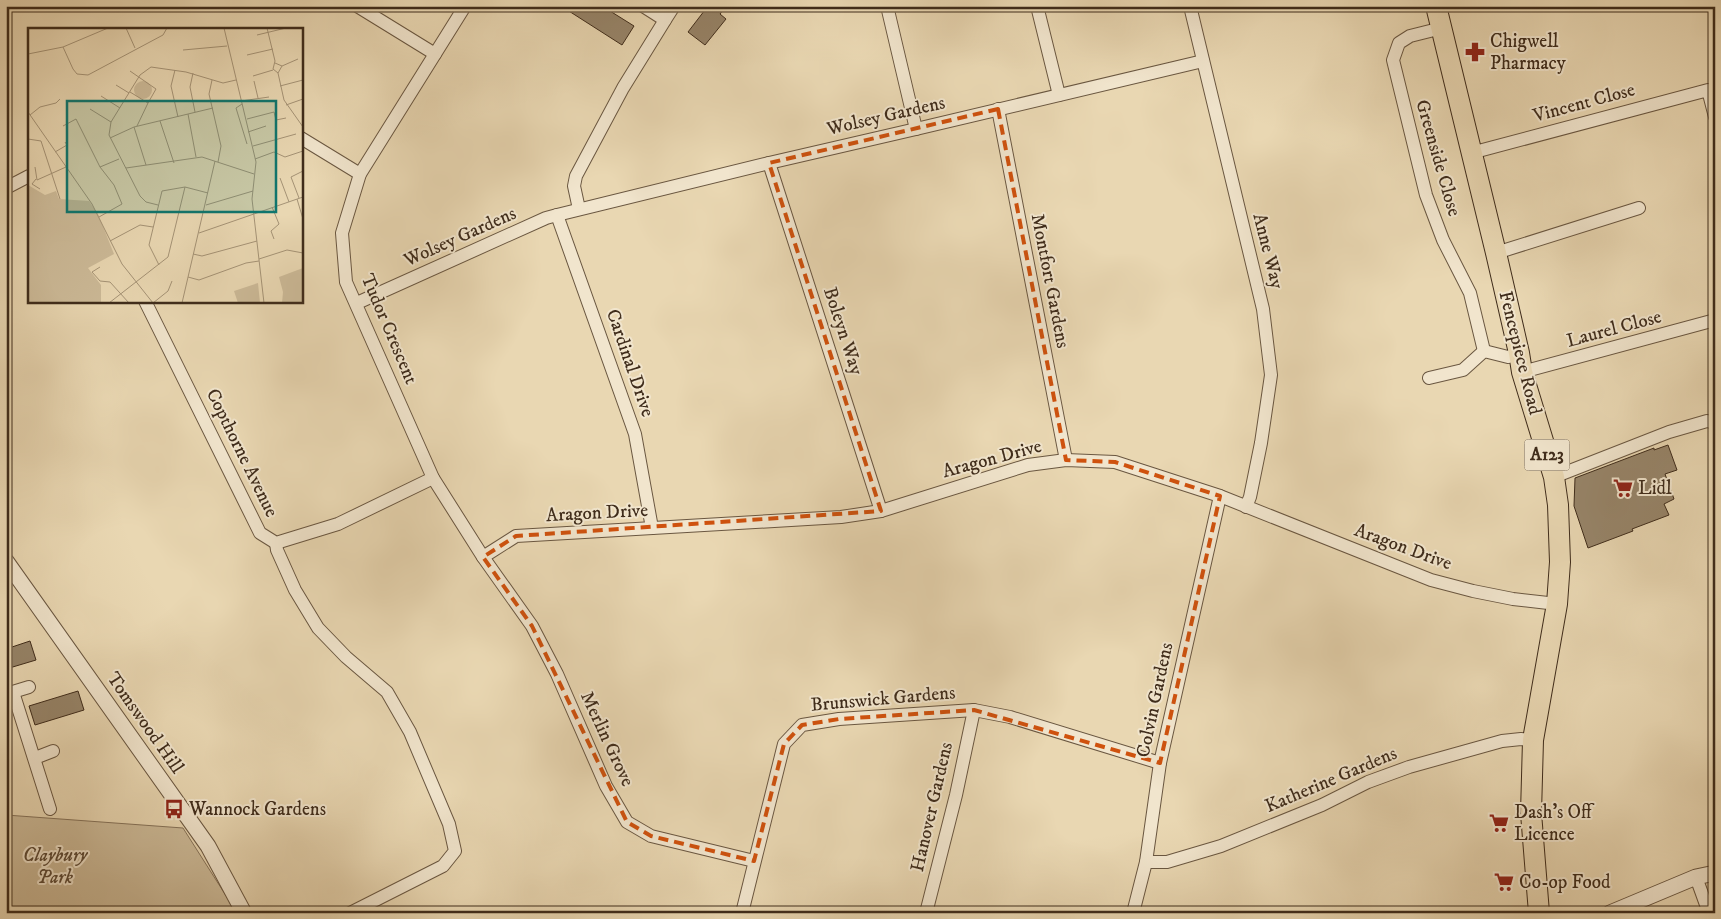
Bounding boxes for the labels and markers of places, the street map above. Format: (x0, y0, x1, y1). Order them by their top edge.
place label: Chigwell Pharmacy (1490, 30, 1567, 75)
pharmacy icon: Chigwell Pharmacy (1464, 41, 1486, 63)
supermarket icon: Lidl (1612, 477, 1634, 499)
place label: Lidl (1638, 477, 1672, 500)
bus stop icon: Wannock Gardens (163, 798, 185, 820)
place label: Wannock Gardens (188, 798, 326, 821)
place label: Dash's Off Licence (1514, 801, 1595, 846)
supermarket icon: Dash's Off Licence (1488, 812, 1510, 834)
supermarket icon: Co-op Food (1493, 871, 1515, 893)
place label: Co-op Food (1519, 871, 1611, 894)

